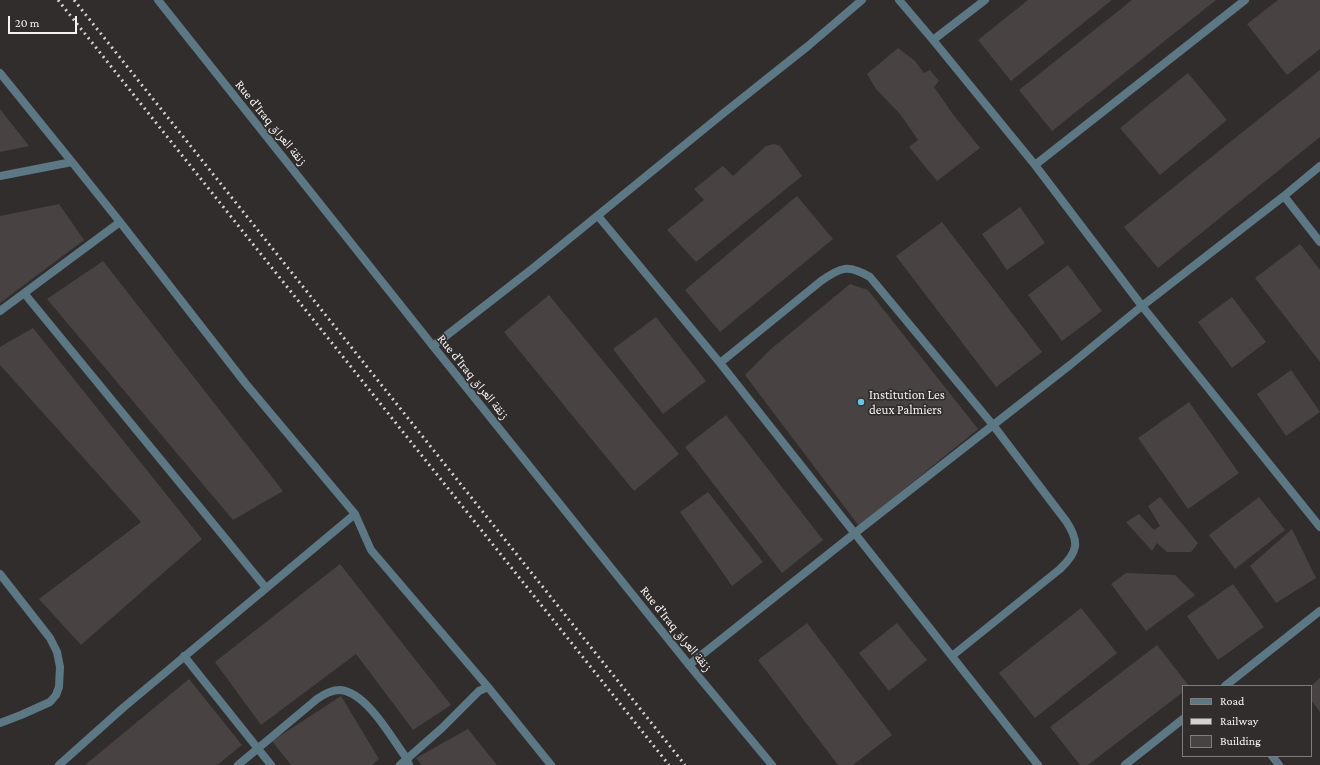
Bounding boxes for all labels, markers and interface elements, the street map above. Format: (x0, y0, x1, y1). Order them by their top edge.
scale bar (10, 8, 79, 34)
text: 20 m (15, 16, 39, 30)
street label: Rue d'Iraq زنقة العراق (232, 77, 310, 169)
street label: Rue d'Iraq زنقة العراق (434, 331, 512, 423)
place label: Institution Les deux Palmiers (869, 387, 945, 418)
marker: Institution Les deux Palmiers (856, 397, 866, 407)
street label: Rue d'Iraq زنقة العراق (637, 583, 715, 675)
legend (1182, 685, 1312, 757)
text: Road (1220, 694, 1244, 708)
text: Railway (1220, 714, 1258, 728)
text: Building (1220, 734, 1261, 748)

